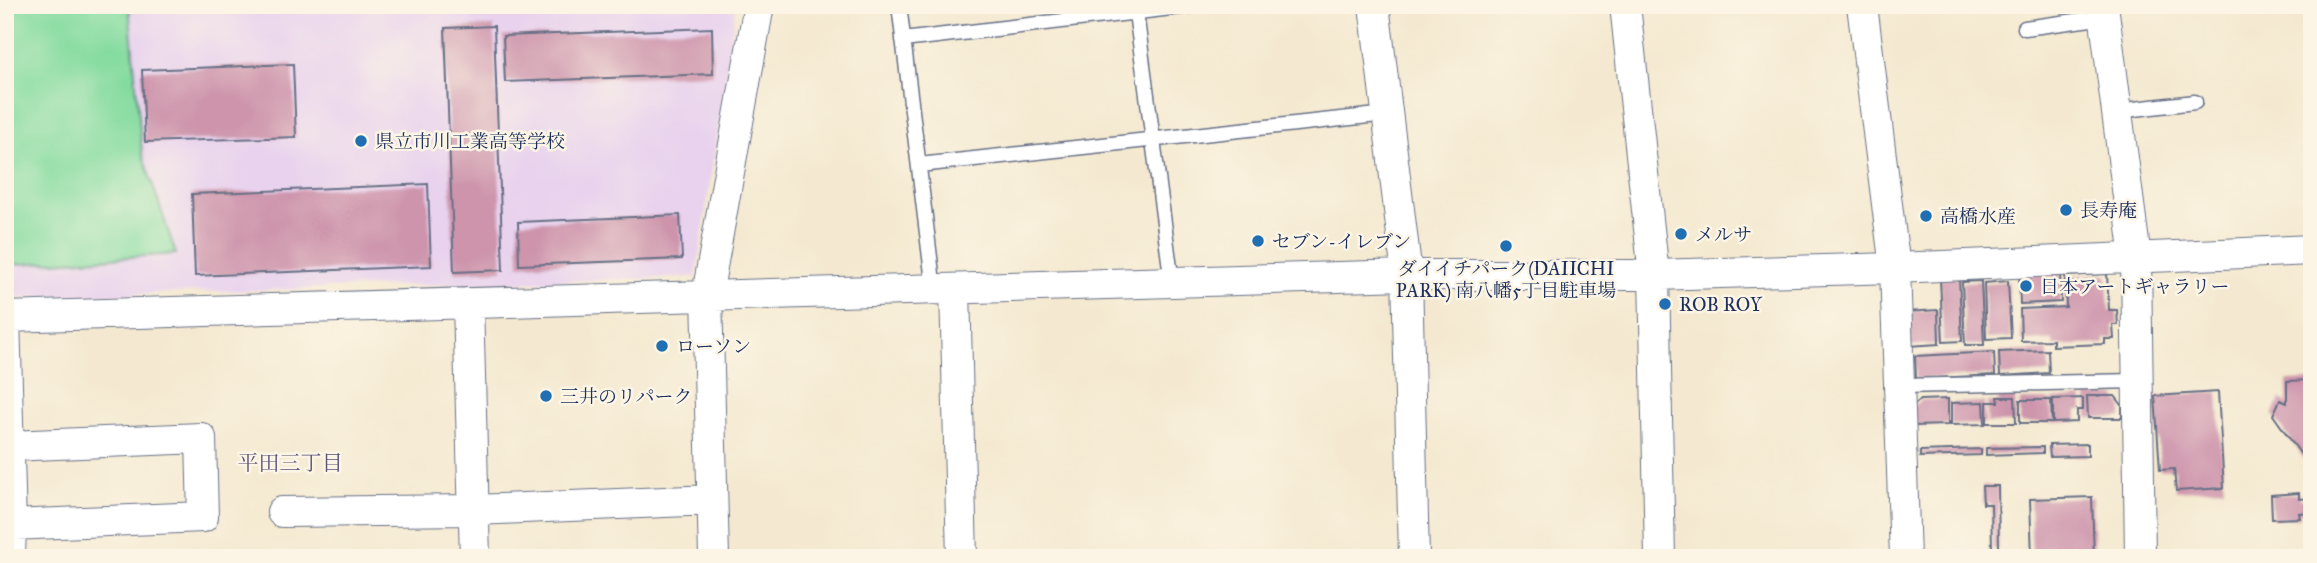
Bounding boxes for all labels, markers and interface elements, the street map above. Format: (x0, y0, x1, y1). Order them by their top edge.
place label: 県立市川工業高等学校 (375, 130, 565, 153)
marker: 県立市川工業高等学校 (353, 133, 369, 149)
place label: 長寿庵 (2080, 199, 2137, 222)
marker: 長寿庵 (2058, 202, 2074, 218)
place label: 高橋水産 (1940, 205, 2016, 228)
marker: 高橋水産 (1918, 208, 1934, 224)
place label: メルサ (1695, 223, 1752, 246)
marker: メルサ (1673, 226, 1689, 242)
place label: セブン-イレブン (1272, 230, 1411, 253)
marker: セブン-イレブン (1250, 233, 1266, 249)
marker: ダイイチパーク(DAIICHI PARK) 南八幡5丁目駐車場 (1498, 238, 1514, 254)
place label: ダイイチパーク(DAIICHI PARK) 南八幡5丁目駐車場 (1396, 257, 1616, 303)
place label: 日本アートギャラリー (2040, 275, 2229, 298)
marker: 日本アートギャラリー (2018, 278, 2034, 294)
place label: ROB ROY (1679, 293, 1763, 316)
marker: ROB ROY (1657, 296, 1673, 312)
place label: ローソン (676, 335, 751, 358)
marker: ローソン (654, 338, 670, 354)
place label: 三井のリパーク (560, 385, 692, 408)
marker: 三井のリパーク (538, 388, 554, 404)
district label: 平田三丁目 (238, 450, 343, 476)

